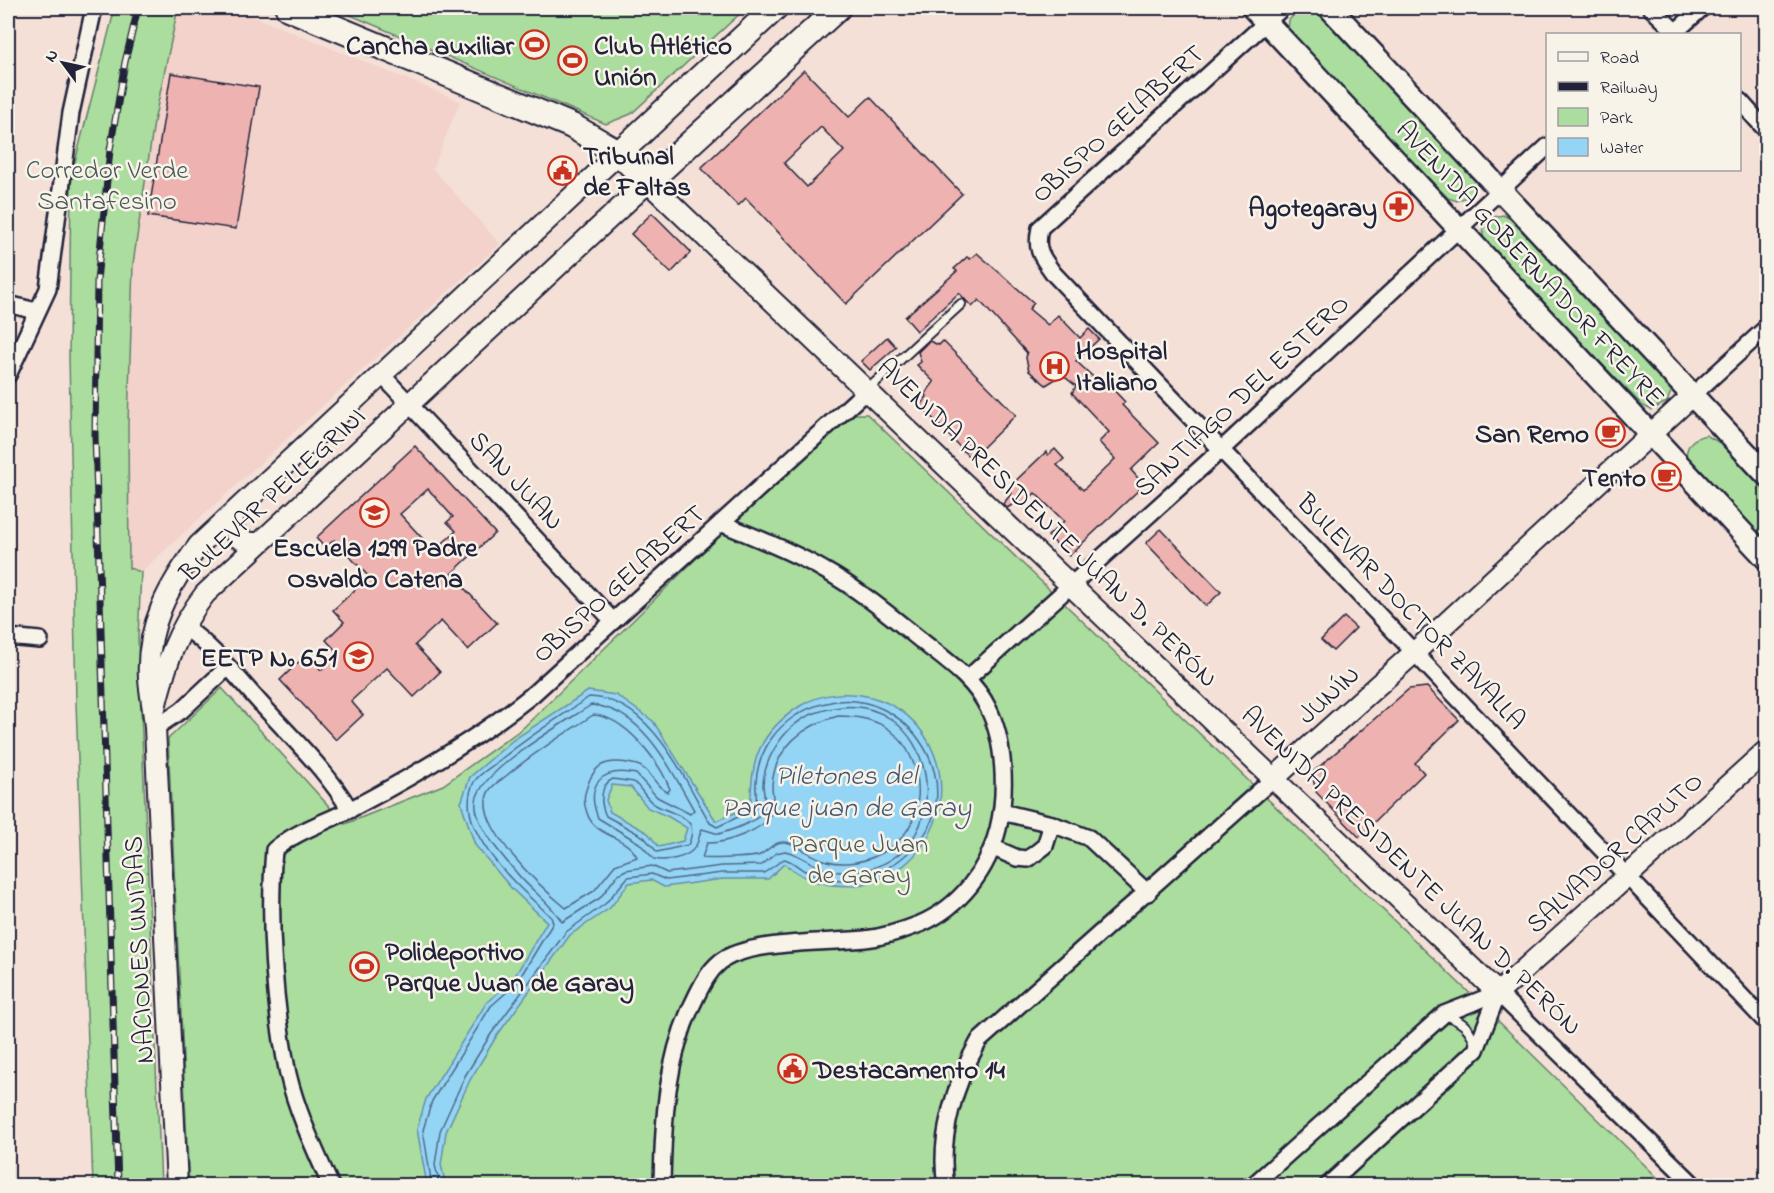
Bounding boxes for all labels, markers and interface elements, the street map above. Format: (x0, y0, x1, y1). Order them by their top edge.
place label: Cancha auxiliar (346, 28, 515, 67)
place label: Club Atlético Unión (594, 28, 732, 98)
sports icon: Cancha auxiliar (519, 29, 551, 61)
north arrow (33, 33, 93, 93)
legend (1546, 33, 1741, 171)
street label: OBISPO GELABERT (1023, 36, 1214, 213)
text: N (39, 45, 65, 67)
sports icon: Club Atlético Unión (557, 45, 589, 77)
text: Road (1600, 46, 1639, 72)
text: Railway (1600, 76, 1657, 102)
text: Park (1600, 106, 1633, 132)
street label: AVENIDA GOBERNADOR FREYRE (1385, 113, 1673, 417)
text: Water (1600, 136, 1644, 162)
place label: Tribunal de Faltas (583, 138, 691, 208)
park label: Corredor Verde Santafesino (26, 152, 189, 222)
public building icon: Tribunal de Faltas (546, 155, 578, 187)
place label: Agotegaray (1248, 190, 1377, 230)
pharmacy icon: Agotegaray (1382, 191, 1414, 223)
street label: SANTIAGO DEL ESTERO (1126, 286, 1359, 507)
place label: Hospital Italiano (1076, 333, 1167, 403)
street label: AVENIDA PRESIDENTE JUAN D. PERÓN (867, 350, 1226, 698)
hospital icon: Hospital Italiano (1039, 350, 1071, 382)
street label: BULEVAR PELLEGRINI (171, 399, 376, 593)
place label: San Remo (1475, 416, 1589, 455)
cafe icon: San Remo (1594, 417, 1626, 449)
street label: SAN JUAN (459, 423, 572, 540)
place label: Tento (1582, 460, 1646, 499)
cafe icon: Tento (1651, 461, 1683, 493)
street label: BULEVAR DOCTOR ZAVALLA (1286, 485, 1534, 740)
school or university icon: Escuela 1299 Padre Osvaldo Catena (359, 496, 391, 528)
street label: OBISPO GELABERT (524, 496, 715, 673)
place label: Escuela 1299 Padre Osvaldo Catena (273, 530, 478, 600)
place label: EETP Nº 651 (201, 640, 337, 679)
school or university icon: EETP Nº 651 (342, 641, 374, 673)
street label: JUNÍN (1289, 657, 1370, 735)
street label: AVENIDA PRESIDENTE JUAN D. PERÓN (1231, 698, 1590, 1046)
water label: Piletones del Parque juan de Garay (721, 757, 972, 830)
street label: SALVADOR CAPUTO (1518, 764, 1713, 944)
park label: Parque Juan de Garay (790, 826, 928, 896)
street label: NACIONES UNIDAS (115, 835, 166, 1065)
place label: Polideportivo Parque Juan de Garay (385, 934, 634, 1004)
sports icon: Polideportivo Parque Juan de Garay (348, 951, 380, 983)
place label: Destacamento 14 (811, 1052, 1006, 1091)
public building icon: Destacamento 14 (776, 1053, 808, 1085)

